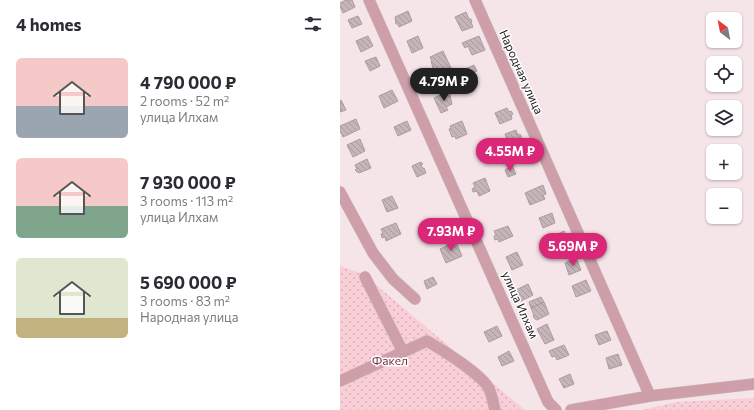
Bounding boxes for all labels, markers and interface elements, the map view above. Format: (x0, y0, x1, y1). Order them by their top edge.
north arrow (706, 12, 742, 48)
map controls (706, 12, 742, 224)
icon: filters (302, 13, 324, 35)
text: 4 homes (16, 14, 81, 35)
street label: Народная улица (497, 27, 547, 116)
button: locate (706, 56, 742, 92)
pin: 4.79M ₽ (407, 68, 481, 102)
text: 4 790 000 ₽ (140, 72, 236, 93)
text: 4.79M ₽ (419, 73, 469, 89)
icon: home (48, 74, 96, 122)
text: 2 rooms · 52 m² (140, 93, 229, 109)
button: layers (706, 100, 742, 136)
text: улица Илхам (140, 109, 218, 125)
pin: 4.55M ₽ (473, 138, 547, 172)
text: 4.55M ₽ (485, 143, 535, 159)
button: + (706, 144, 742, 180)
text: 7 930 000 ₽ (140, 172, 236, 193)
icon: home (48, 174, 96, 222)
button: − (706, 188, 742, 224)
text: 3 rooms · 113 m² (140, 193, 233, 209)
text: улица Илхам (140, 209, 218, 225)
pin: 7.93M ₽ (414, 218, 488, 252)
text: 7.93M ₽ (427, 223, 475, 239)
pin: 5.69M ₽ (536, 233, 610, 267)
text: 5.69M ₽ (548, 238, 598, 254)
street label: улица Илхам (500, 269, 542, 340)
text: 5 690 000 ₽ (140, 272, 237, 293)
icon: home (48, 274, 96, 322)
text: 3 rooms · 83 m² (140, 293, 230, 309)
text: Народная улица (140, 309, 238, 325)
park label: Факел (372, 353, 408, 367)

